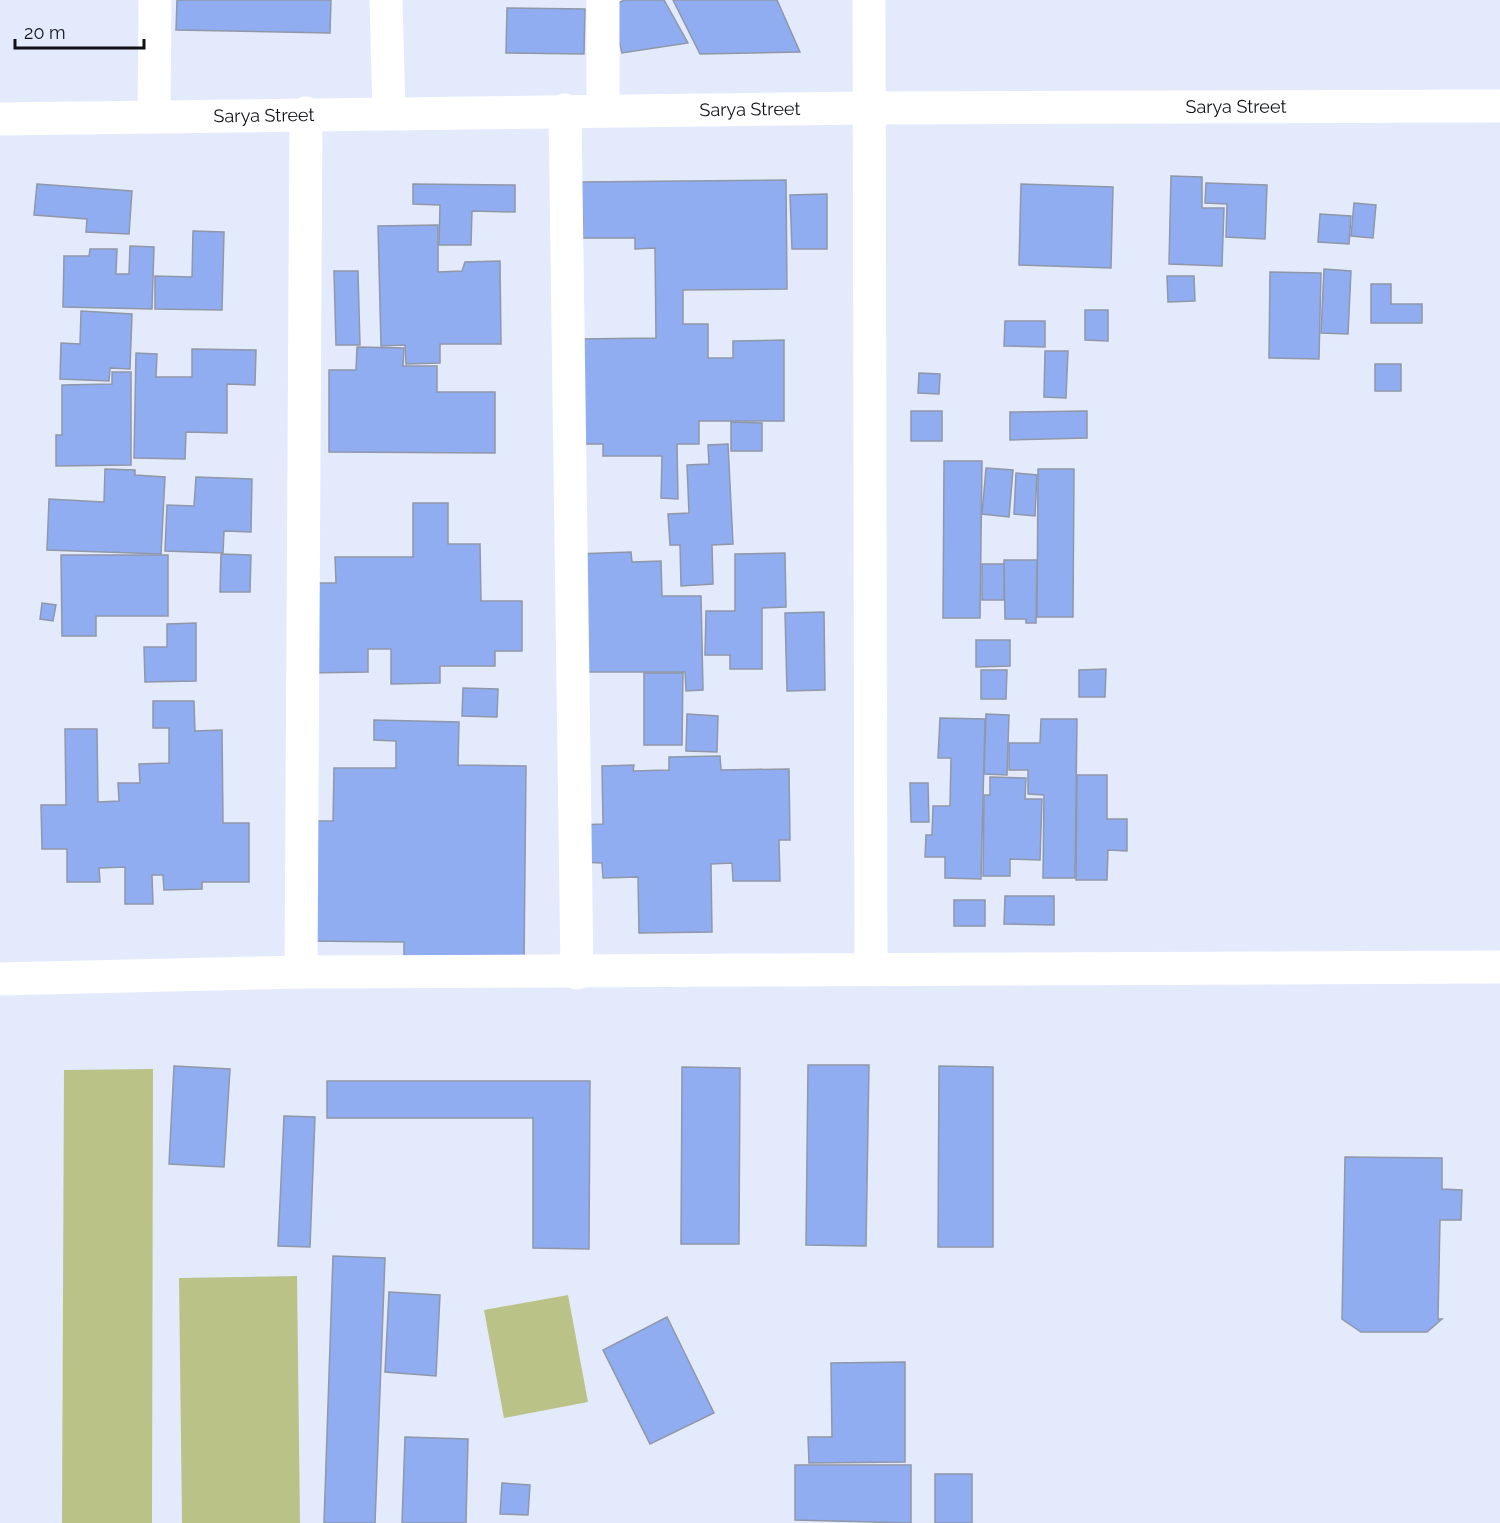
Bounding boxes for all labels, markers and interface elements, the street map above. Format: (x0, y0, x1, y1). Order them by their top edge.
scale bar (15, 12, 144, 50)
text: 20 m (24, 22, 66, 43)
street label: Sarya Street (1185, 96, 1286, 117)
street label: Sarya Street (699, 98, 801, 120)
street label: Sarya Street (213, 104, 315, 126)

